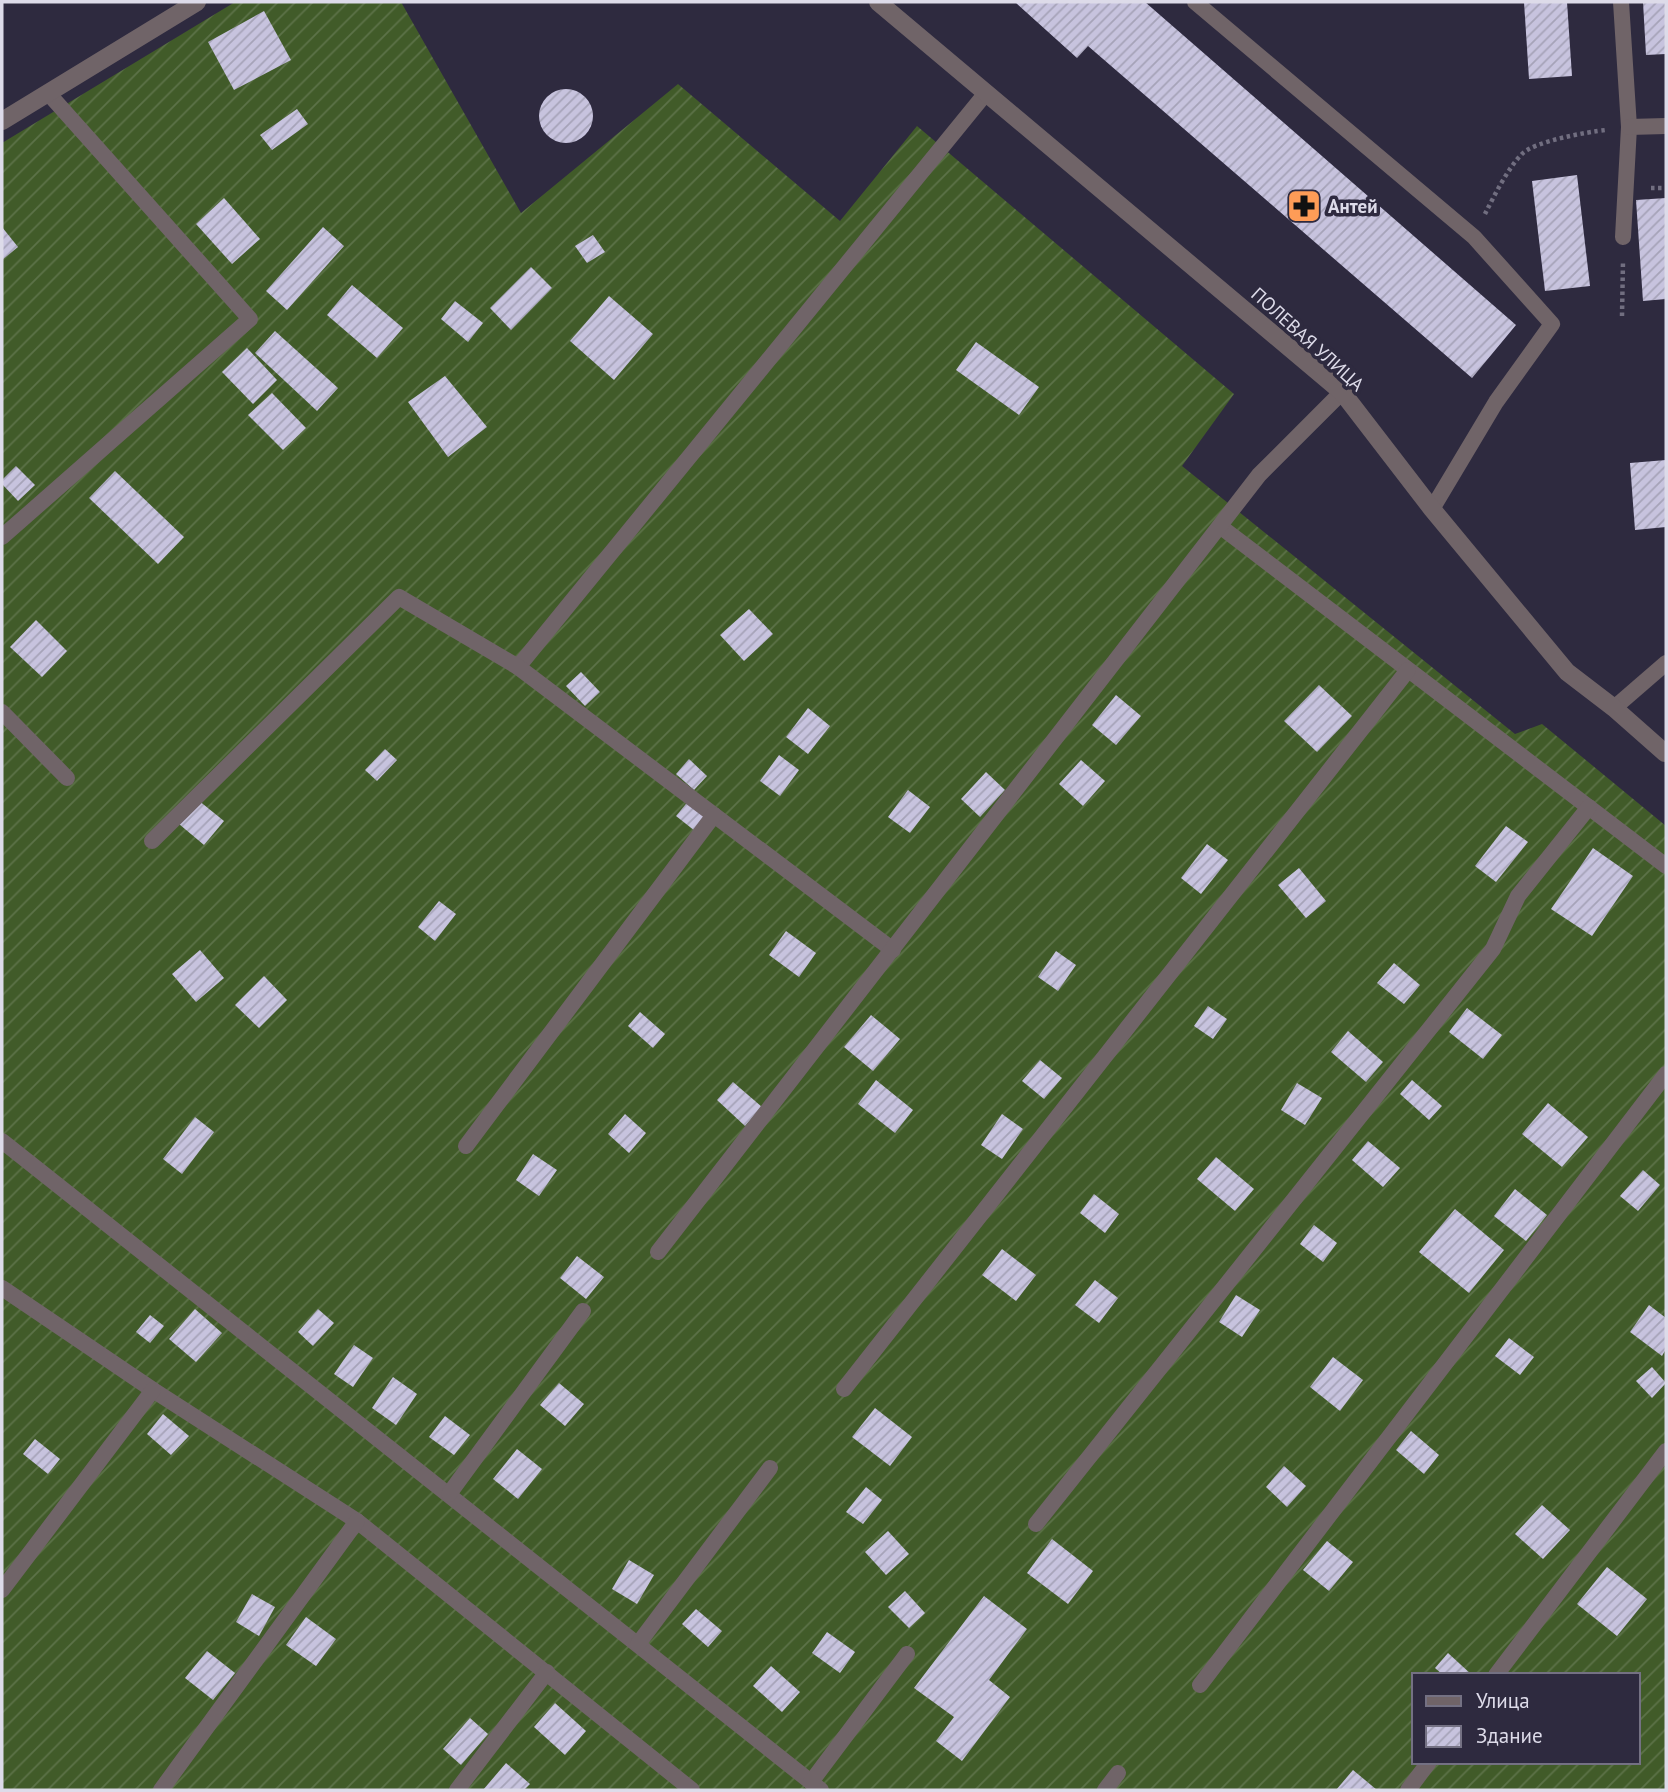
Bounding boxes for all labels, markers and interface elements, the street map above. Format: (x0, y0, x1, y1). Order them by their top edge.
pharmacy icon: Антей (1285, 187, 1323, 225)
place label: Антей (1328, 194, 1378, 218)
street label: ПОЛЕВАЯ УЛИЦА (1247, 282, 1369, 396)
legend (1412, 1673, 1640, 1764)
text: Улица (1476, 1687, 1530, 1714)
text: Здание (1476, 1722, 1543, 1749)

